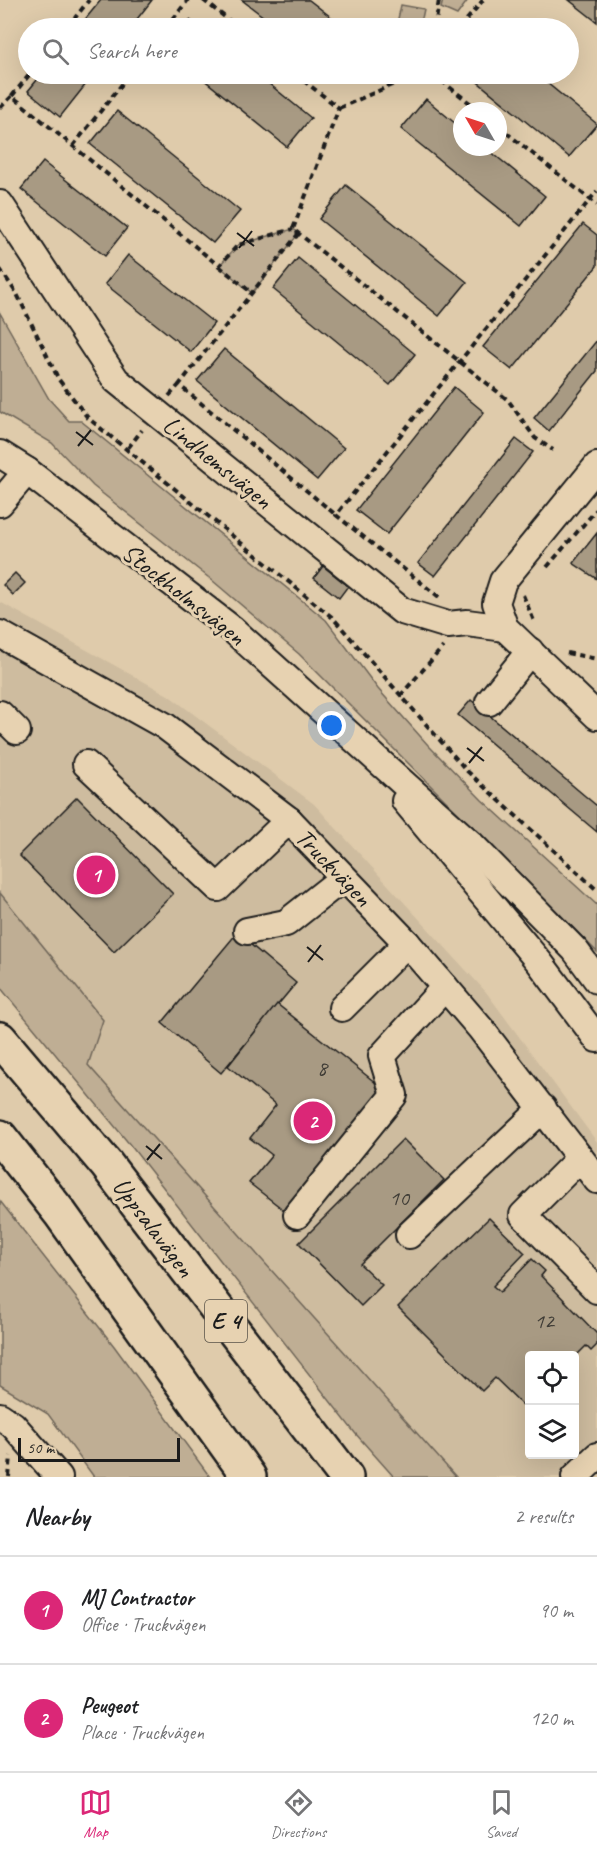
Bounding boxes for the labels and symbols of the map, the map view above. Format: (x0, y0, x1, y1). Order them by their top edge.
north arrow (453, 102, 507, 156)
street label: Lindhemsvägen (156, 408, 279, 517)
street label: Stockholmsvägen (115, 536, 252, 653)
your location (317, 711, 346, 740)
street label: Truckvägen (288, 821, 379, 914)
pin: 1 (76, 852, 116, 898)
house number: 8 (317, 1054, 329, 1082)
pin: 2 (294, 1098, 332, 1144)
street label: Uppsalavägen (105, 1171, 202, 1284)
house number: 10 (389, 1184, 411, 1212)
road number: E 4 (205, 1300, 247, 1342)
house number: 12 (534, 1307, 556, 1335)
scale bar (18, 1435, 180, 1462)

